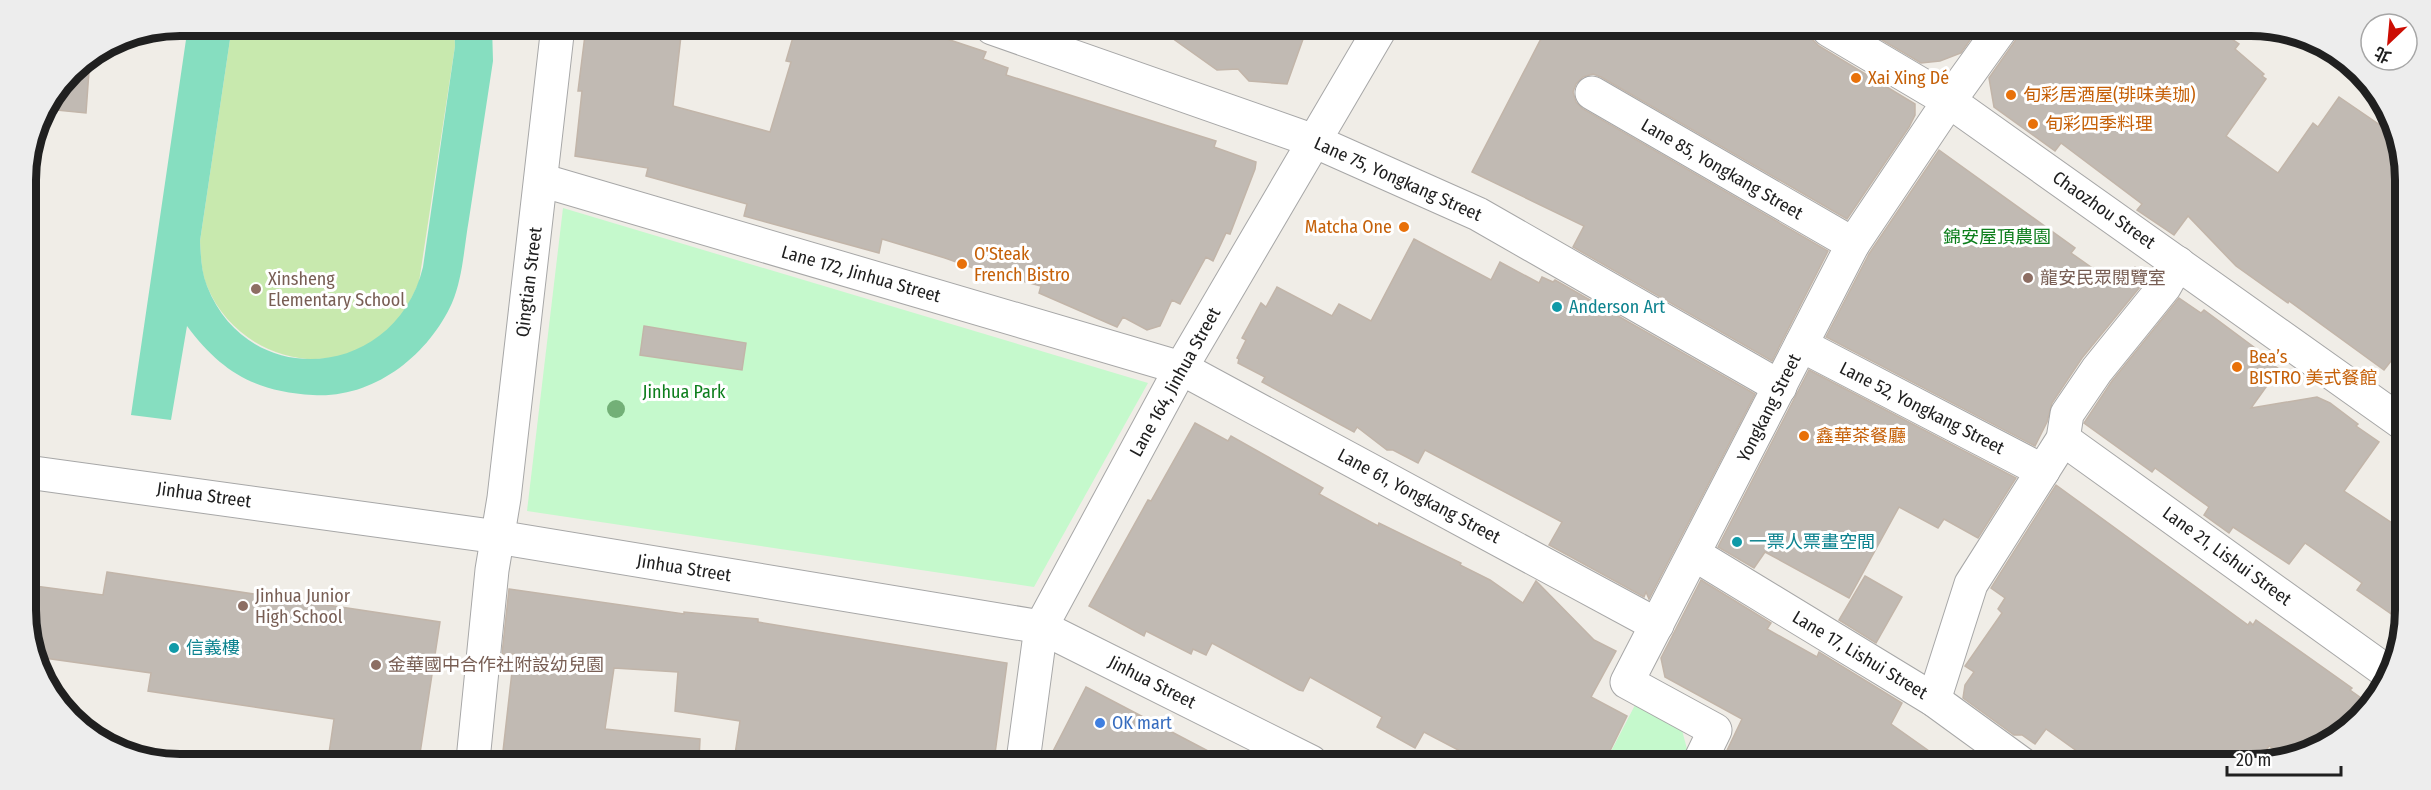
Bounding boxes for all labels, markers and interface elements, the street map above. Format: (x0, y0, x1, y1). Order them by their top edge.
north arrow (2359, 12, 2419, 72)
text: 北 (2371, 43, 2394, 67)
place label: Xai Xing Dé (1868, 67, 1949, 89)
marker: Xai Xing Dé (1849, 71, 1863, 85)
place label: 旬彩居酒屋(琲味美珈) (2023, 84, 2196, 106)
marker: 旬彩居酒屋(琲味美珈) (2004, 88, 2018, 102)
place label: 旬彩四季料理 (2045, 113, 2153, 135)
street label: Lane 85, Yongkang Street (1637, 114, 1807, 224)
marker: 旬彩四季料理 (2026, 117, 2040, 131)
street label: Lane 75, Yongkang Street (1311, 132, 1485, 226)
street label: Chaozhou Street (2048, 166, 2160, 254)
place label: Matcha One (1305, 216, 1392, 238)
marker: Matcha One (1397, 220, 1411, 234)
street label: Qingtian Street (511, 225, 547, 338)
park label: 錦安屋頂農園 (1943, 226, 2051, 248)
street label: Lane 172, Jinhua Street (779, 241, 943, 307)
place label: O'Steak French Bistro (974, 243, 1070, 286)
marker: O'Steak French Bistro (955, 257, 969, 271)
place label: 龍安民眾閱覽室 (2040, 267, 2166, 289)
place label: Xinsheng Elementary School (268, 268, 405, 311)
marker: 龍安民眾閱覽室 (2021, 271, 2035, 285)
marker: Xinsheng Elementary School (249, 282, 263, 296)
place label: Anderson Art (1569, 296, 1665, 318)
marker: Anderson Art (1550, 300, 1564, 314)
street label: Lane 164, Jinhua Street (1125, 304, 1225, 460)
place label: Bea’s BISTRO 美式餐館 (2249, 346, 2378, 389)
street label: Yongkang Street (1732, 350, 1806, 466)
street label: Lane 52, Yongkang Street (1836, 357, 2008, 459)
marker: Bea’s BISTRO 美式餐館 (2230, 360, 2244, 374)
park label: Jinhua Park (643, 381, 726, 403)
place label: 鑫華茶餐廳 (1816, 425, 1906, 447)
marker: 鑫華茶餐廳 (1797, 429, 1811, 443)
street label: Lane 61, Yongkang Street (1334, 444, 1504, 548)
street label: Jinhua Street (155, 477, 253, 513)
street label: Lane 21, Lishui Street (2158, 502, 2296, 610)
place label: 一票人票畫空間 (1749, 531, 1875, 553)
marker: 一票人票畫空間 (1730, 535, 1744, 549)
street label: Jinhua Street (635, 550, 733, 586)
place label: Jinhua Junior High School (255, 585, 351, 628)
marker: Jinhua Junior High School (236, 599, 250, 613)
street label: Lane 17, Lishui Street (1788, 606, 1932, 704)
place label: 信義樓 (186, 637, 240, 659)
marker: 信義樓 (167, 641, 181, 655)
street label: Jinhua Street (1105, 651, 1199, 713)
place label: 金華國中合作社附設幼兒園 (388, 654, 604, 676)
marker: 金華國中合作社附設幼兒園 (369, 658, 383, 672)
place label: OK mart (1112, 712, 1172, 734)
marker: OK mart (1093, 716, 1107, 730)
scale bar (2227, 739, 2341, 777)
text: 20 m (2236, 749, 2271, 771)

